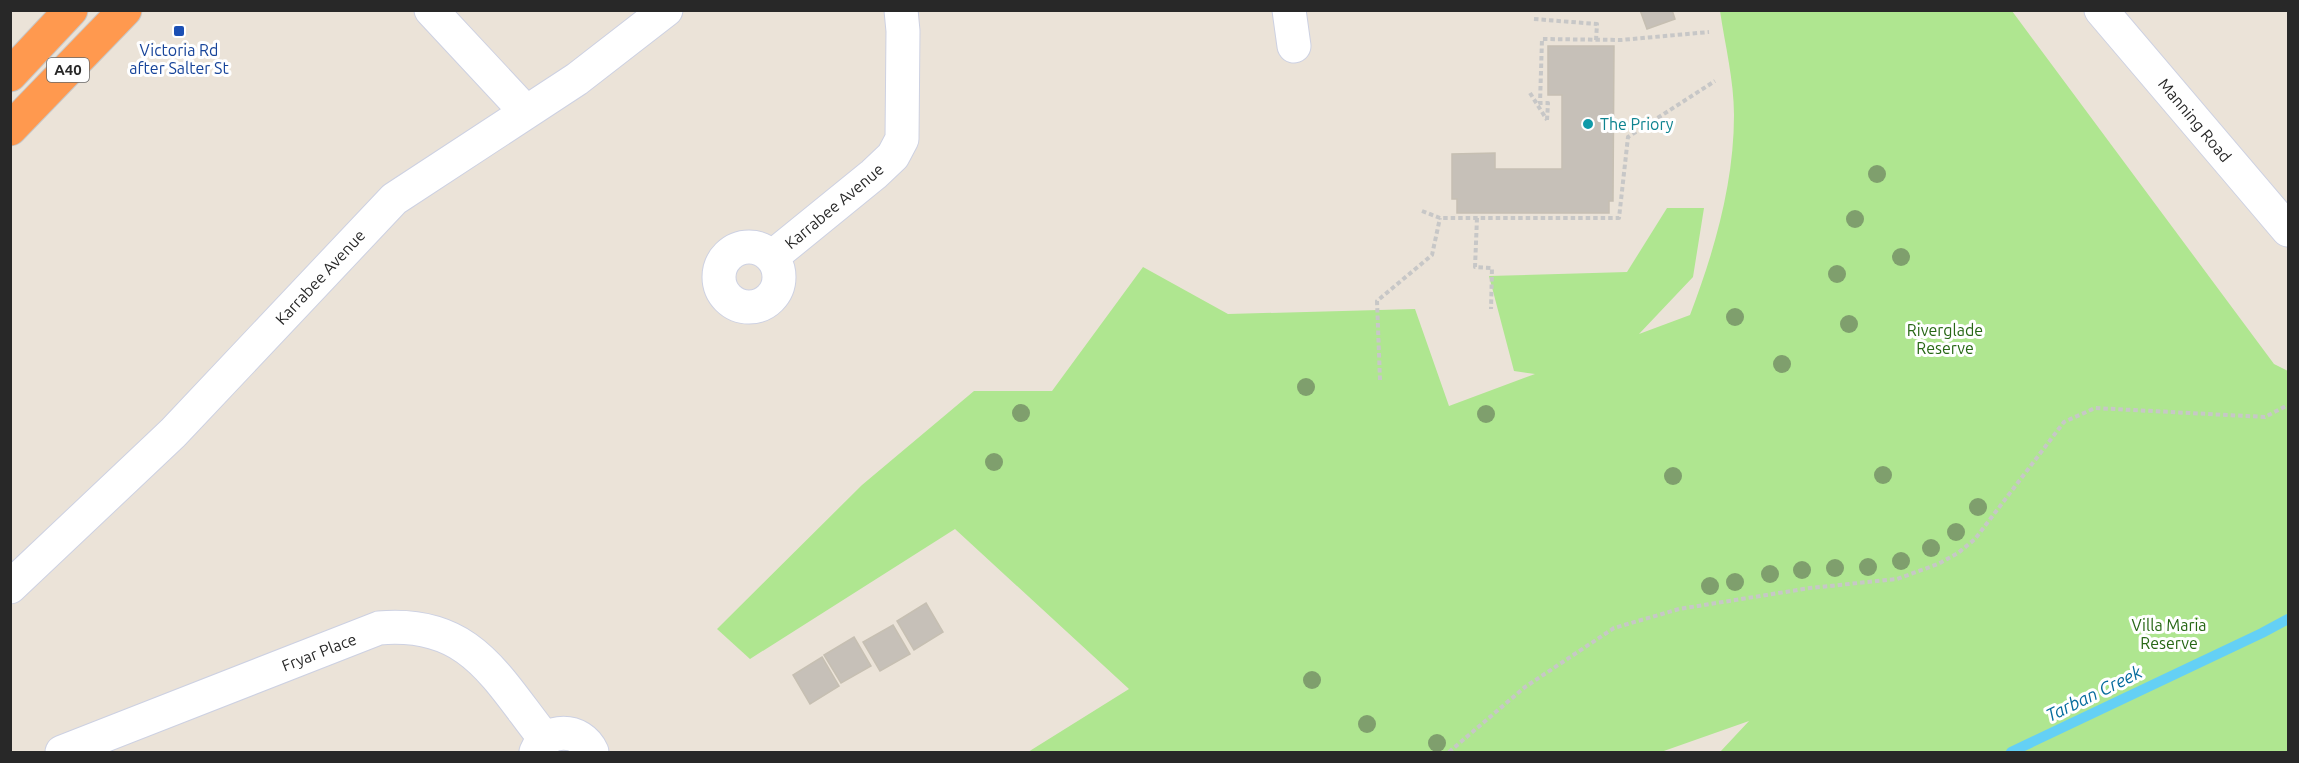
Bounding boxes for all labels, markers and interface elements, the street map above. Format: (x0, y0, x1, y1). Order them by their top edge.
marker: Victoria Rd after Salter St (172, 24, 186, 38)
place label: Victoria Rd after Salter St (129, 41, 229, 77)
road number: A40 (47, 58, 89, 82)
street label: Manning Road (2155, 75, 2235, 165)
place label: The Priory (1600, 115, 1674, 133)
marker: The Priory (1581, 117, 1595, 131)
street label: Karrabee Avenue (781, 160, 887, 252)
street label: Karrabee Avenue (272, 226, 368, 328)
park label: Riverglade Reserve (1907, 321, 1983, 357)
park label: Villa Maria Reserve (2131, 616, 2207, 652)
street label: Fryar Place (279, 630, 359, 674)
water label: Tarban Creek (2042, 661, 2146, 725)

